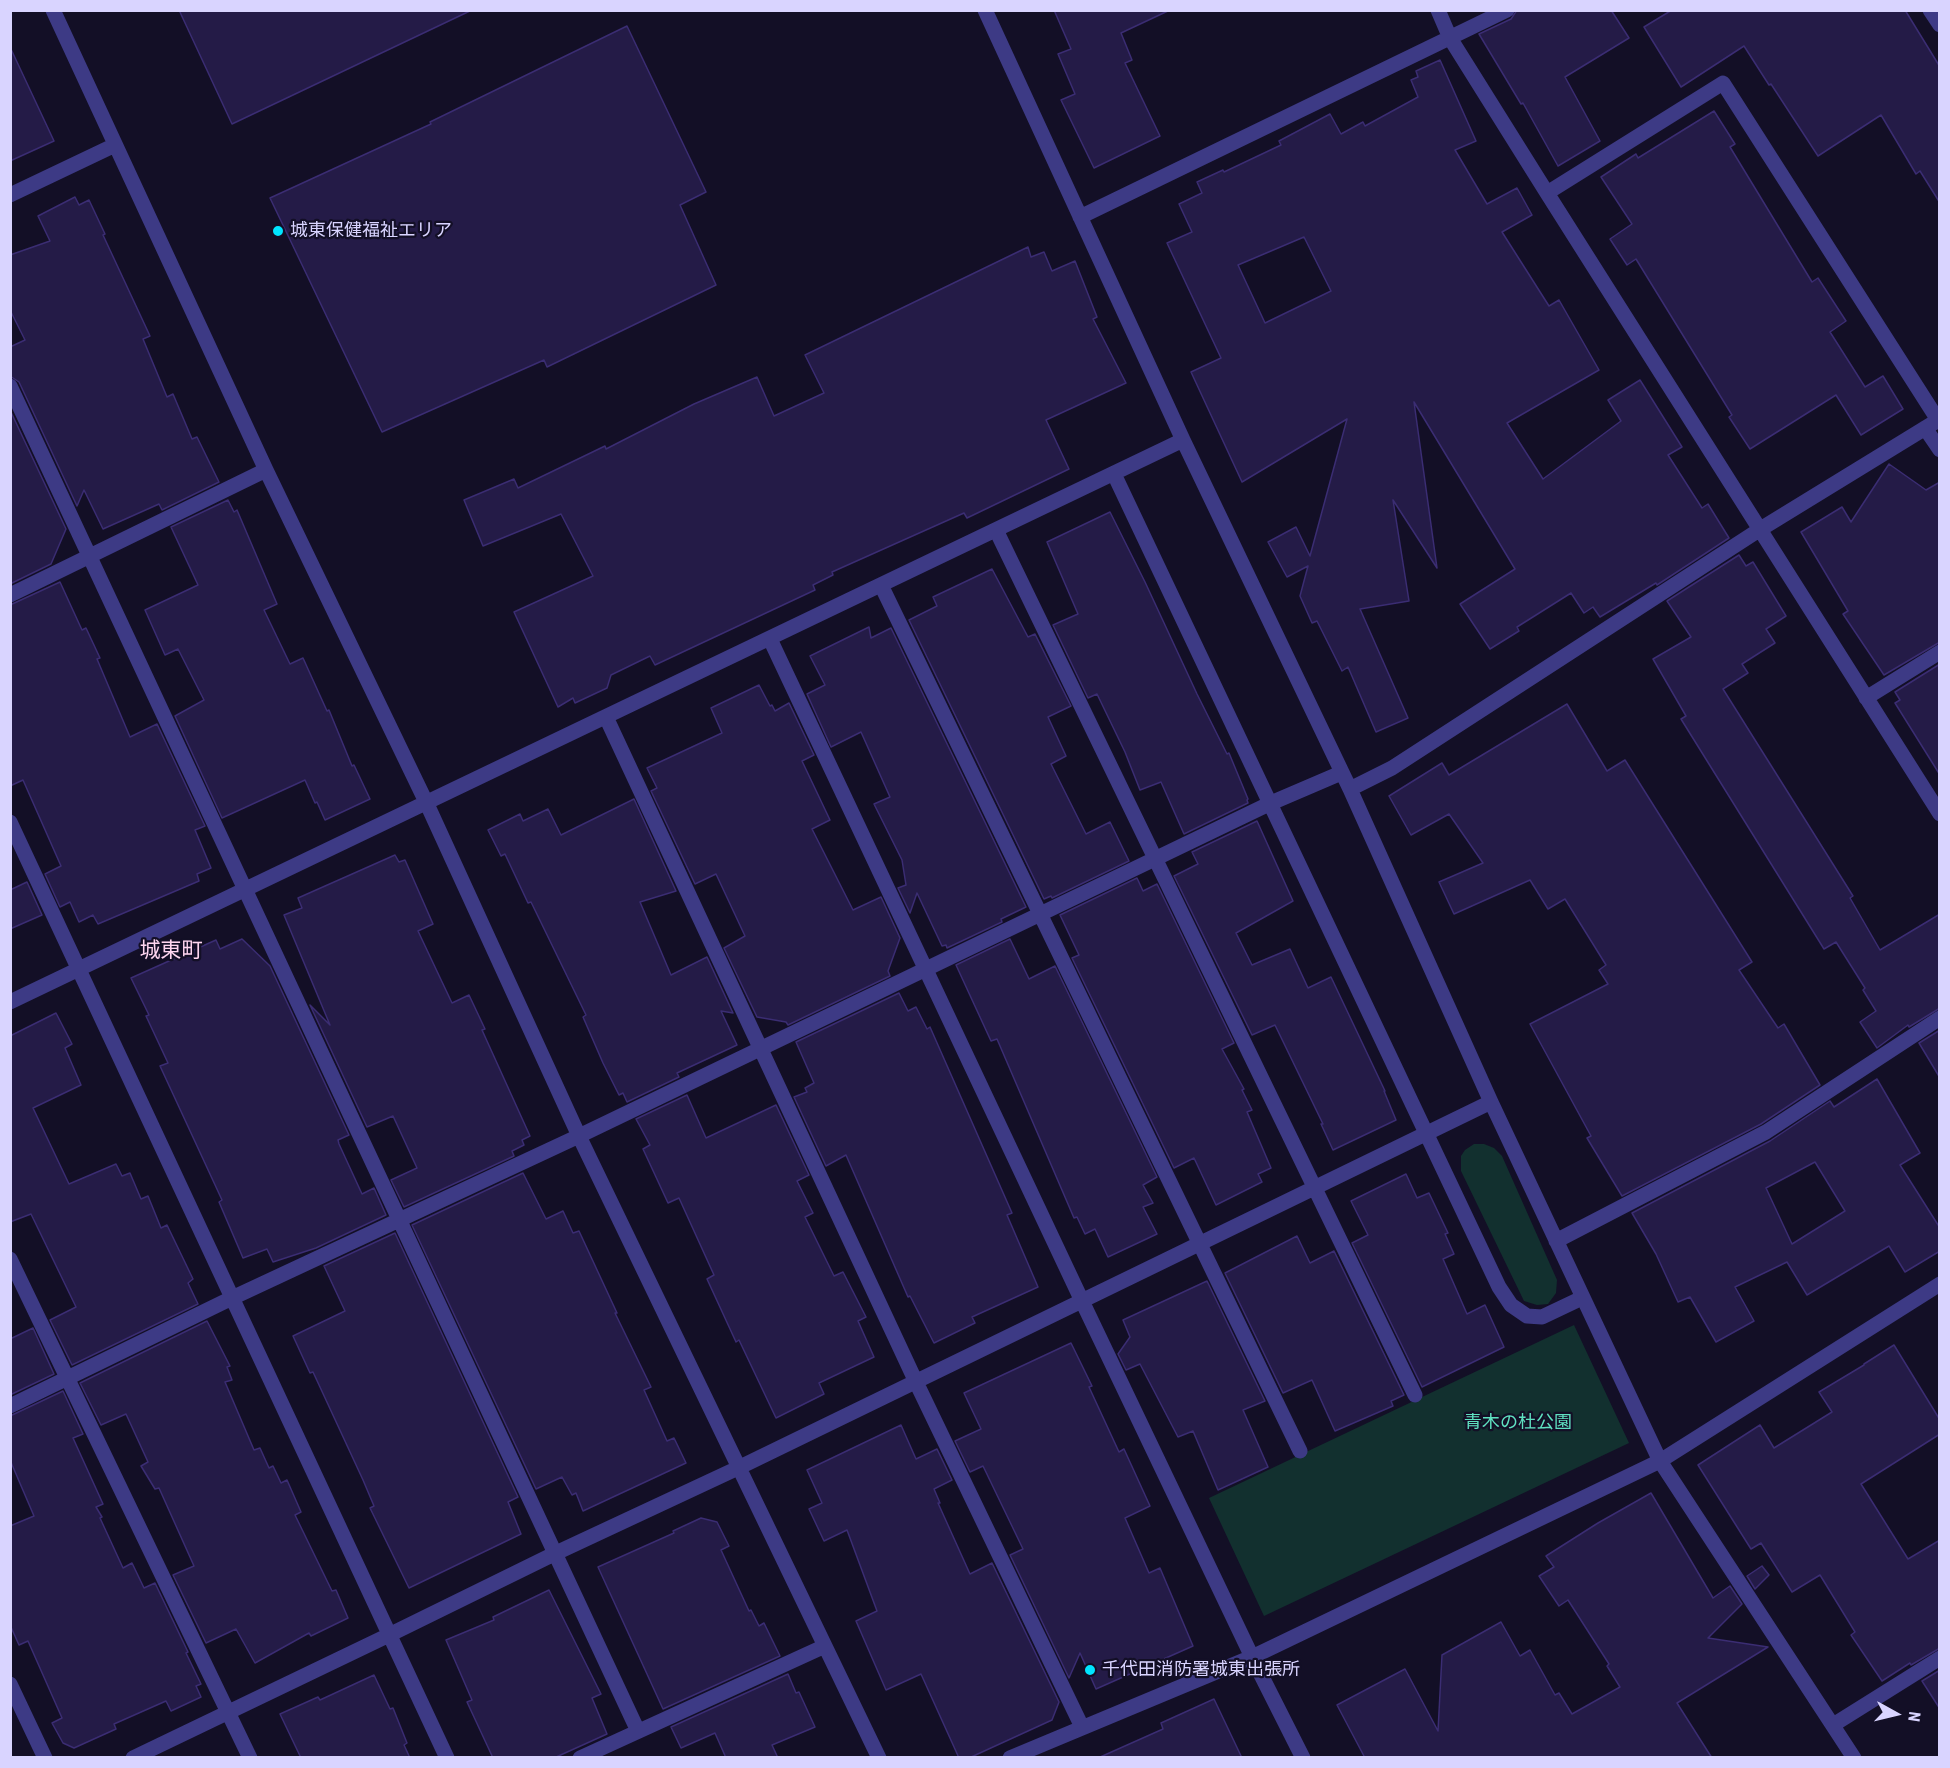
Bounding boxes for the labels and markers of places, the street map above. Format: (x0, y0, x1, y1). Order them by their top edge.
place label: 城東保健福祉エリア (290, 220, 452, 242)
marker: 城東保健福祉エリア (271, 224, 285, 238)
place label: 千代田消防署城東出張所 (1102, 1659, 1300, 1681)
marker: 千代田消防署城東出張所 (1083, 1663, 1097, 1677)

